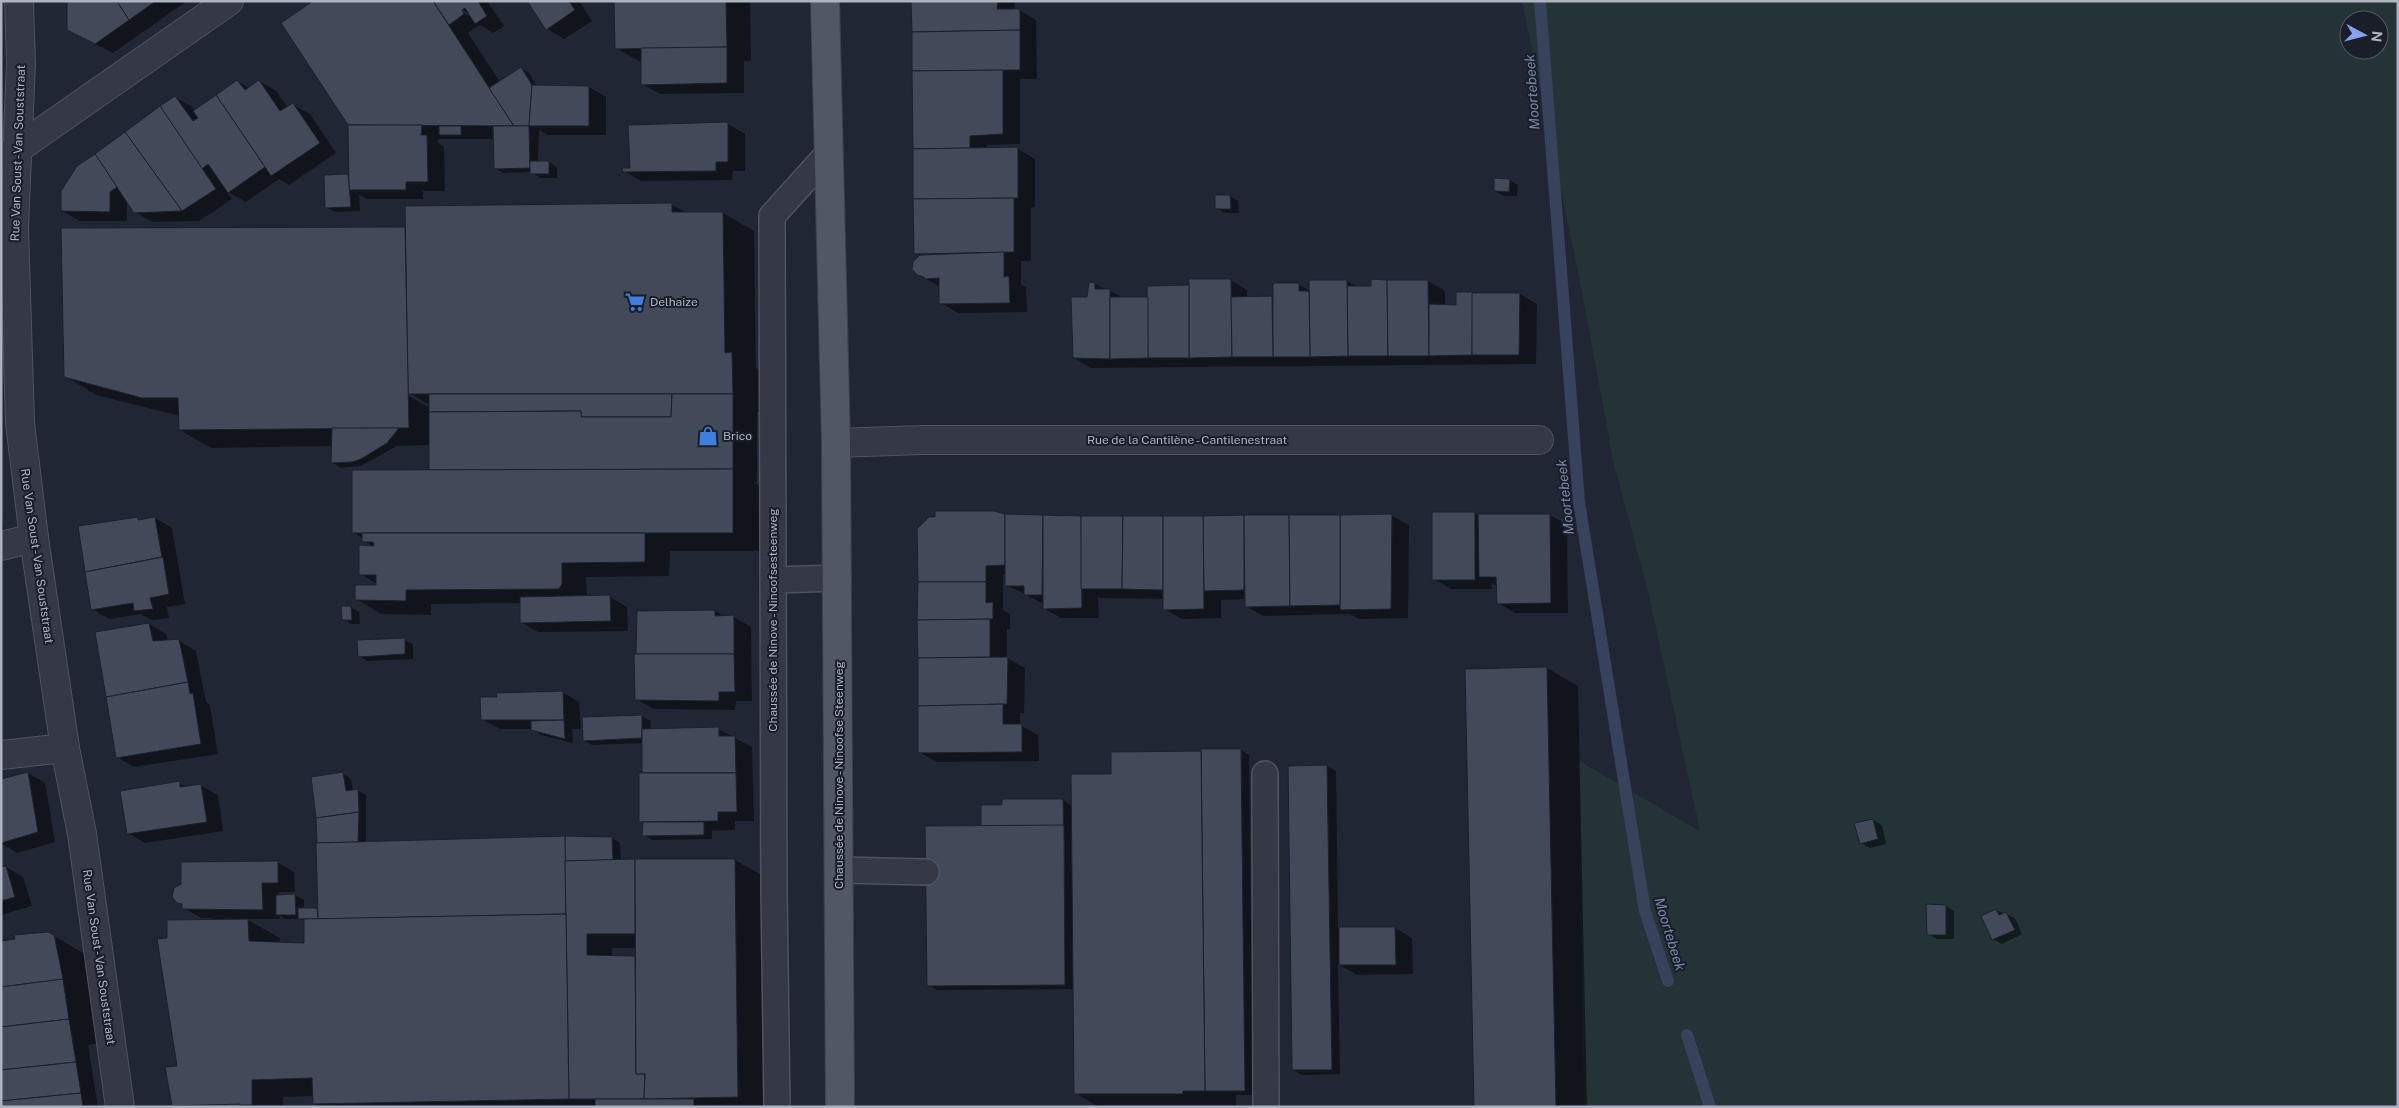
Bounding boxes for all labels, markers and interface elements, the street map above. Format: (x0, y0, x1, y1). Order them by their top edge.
north arrow (2339, 10, 2389, 60)
text: N (2368, 30, 2386, 43)
water label: Moortebeek (1521, 53, 1543, 130)
street label: Rue Van Soust - Van Souststraat (8, 64, 28, 242)
supermarket icon: Delhaize (624, 291, 646, 313)
place label: Delhaize (650, 295, 698, 309)
shop icon: Brico (697, 425, 719, 447)
place label: Brico (723, 429, 752, 443)
street label: Rue de la Cantilène - Cantilenestraat (1087, 433, 1287, 447)
water label: Moortebeek (1553, 458, 1577, 535)
street label: Rue Van Soust - Van Souststraat (18, 468, 56, 645)
street label: Chaussée de Ninove - Ninoofsesteenweg (766, 508, 780, 732)
street label: Chaussée de Ninove - Ninoofse Steenweg (832, 661, 846, 889)
street label: Rue Van Soust - Van Souststraat (80, 869, 118, 1046)
water label: Moortebeek (1651, 895, 1689, 973)

